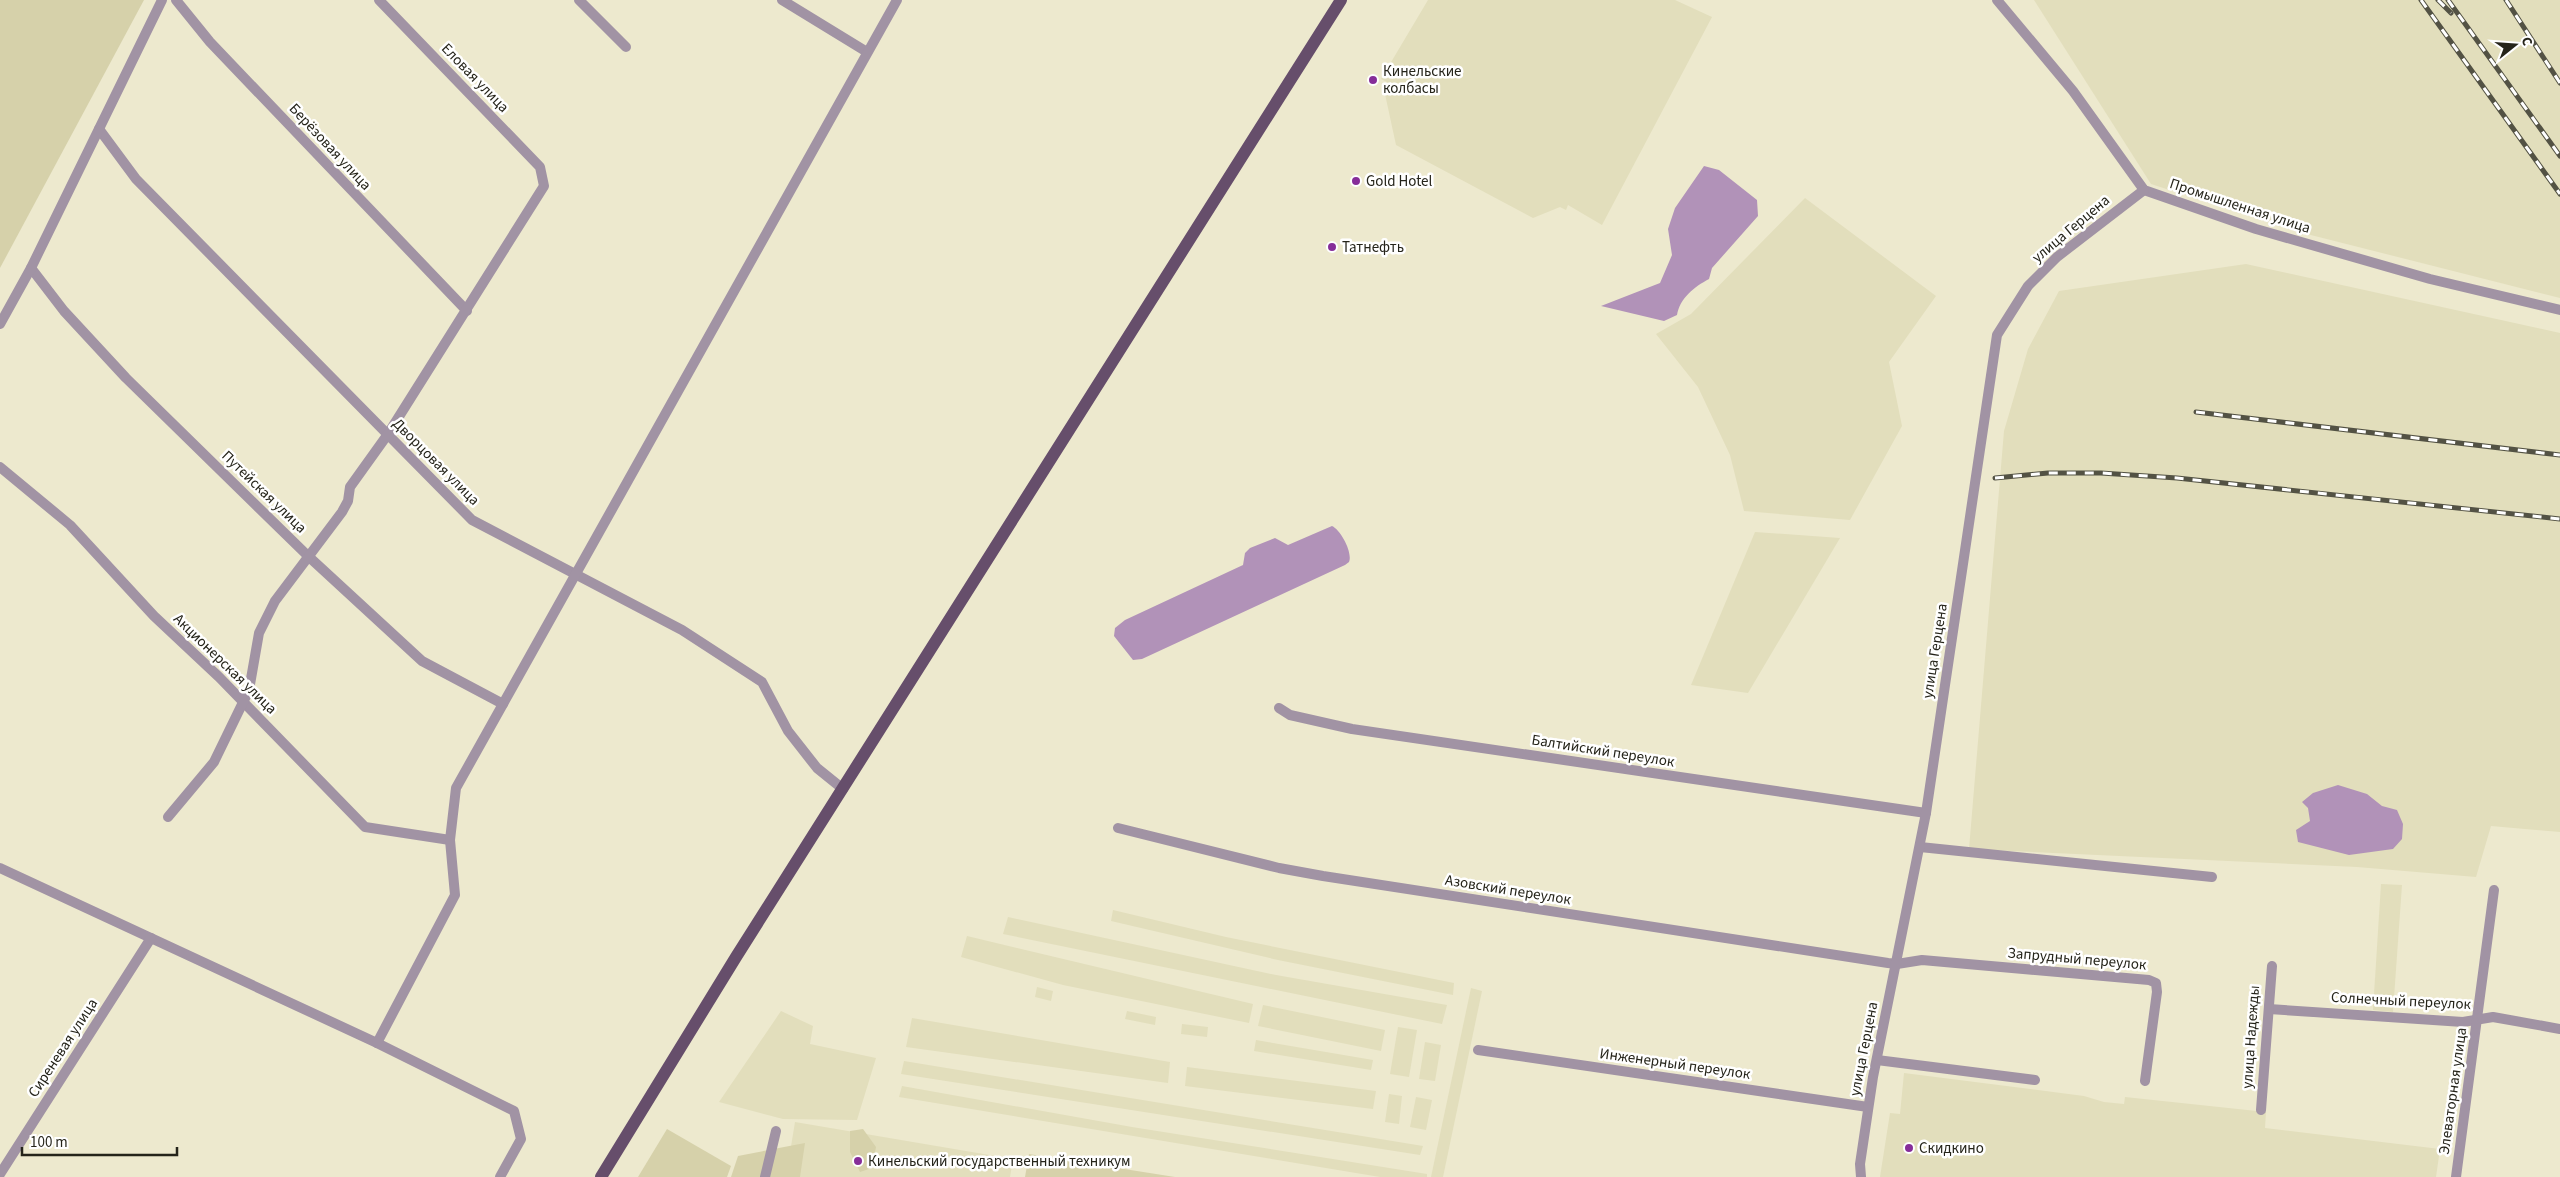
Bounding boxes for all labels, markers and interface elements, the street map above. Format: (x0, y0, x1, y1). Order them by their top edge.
north arrow (2490, 20, 2540, 70)
text: С (2516, 35, 2537, 48)
street label: Еловая улица (436, 39, 514, 117)
place label: Кинельские колбасы (1383, 61, 1462, 99)
marker: Кинельские колбасы (1367, 74, 1379, 86)
street label: Берёзовая улица (284, 99, 376, 195)
place label: Gold Hotel (1366, 171, 1432, 192)
street label: Промышленная улица (2167, 173, 2313, 239)
marker: Gold Hotel (1350, 175, 1362, 187)
street label: улица Герцена (2028, 190, 2114, 268)
place label: Татнефть (1342, 237, 1404, 258)
marker: Татнефть (1326, 241, 1338, 253)
street label: Дворцовая улица (388, 414, 484, 510)
street label: Путейская улица (217, 446, 311, 538)
street label: улица Герцена (1917, 602, 1953, 700)
street label: Акционерская улица (169, 609, 281, 719)
street label: Балтийский переулок (1530, 729, 1676, 773)
street label: Азовский переулок (1444, 870, 1573, 910)
street label: Запрудный переулок (2007, 942, 2148, 976)
street label: улица Надежды (2237, 985, 2265, 1089)
street label: Солнечный переулок (2330, 987, 2472, 1015)
street label: Сиреневая улица (23, 995, 103, 1101)
street label: улица Герцена (1845, 1000, 1883, 1098)
street label: Элеваторная улица (2434, 1026, 2472, 1156)
street label: Инженерный переулок (1598, 1043, 1752, 1085)
scale bar (22, 1124, 178, 1156)
text: 100 m (30, 1132, 68, 1153)
place label: Скидкино (1919, 1138, 1984, 1159)
marker: Скидкино (1903, 1142, 1915, 1154)
place label: Кинельский государственный техникум (868, 1151, 1130, 1172)
marker: Кинельский государственный техникум (852, 1155, 864, 1167)

